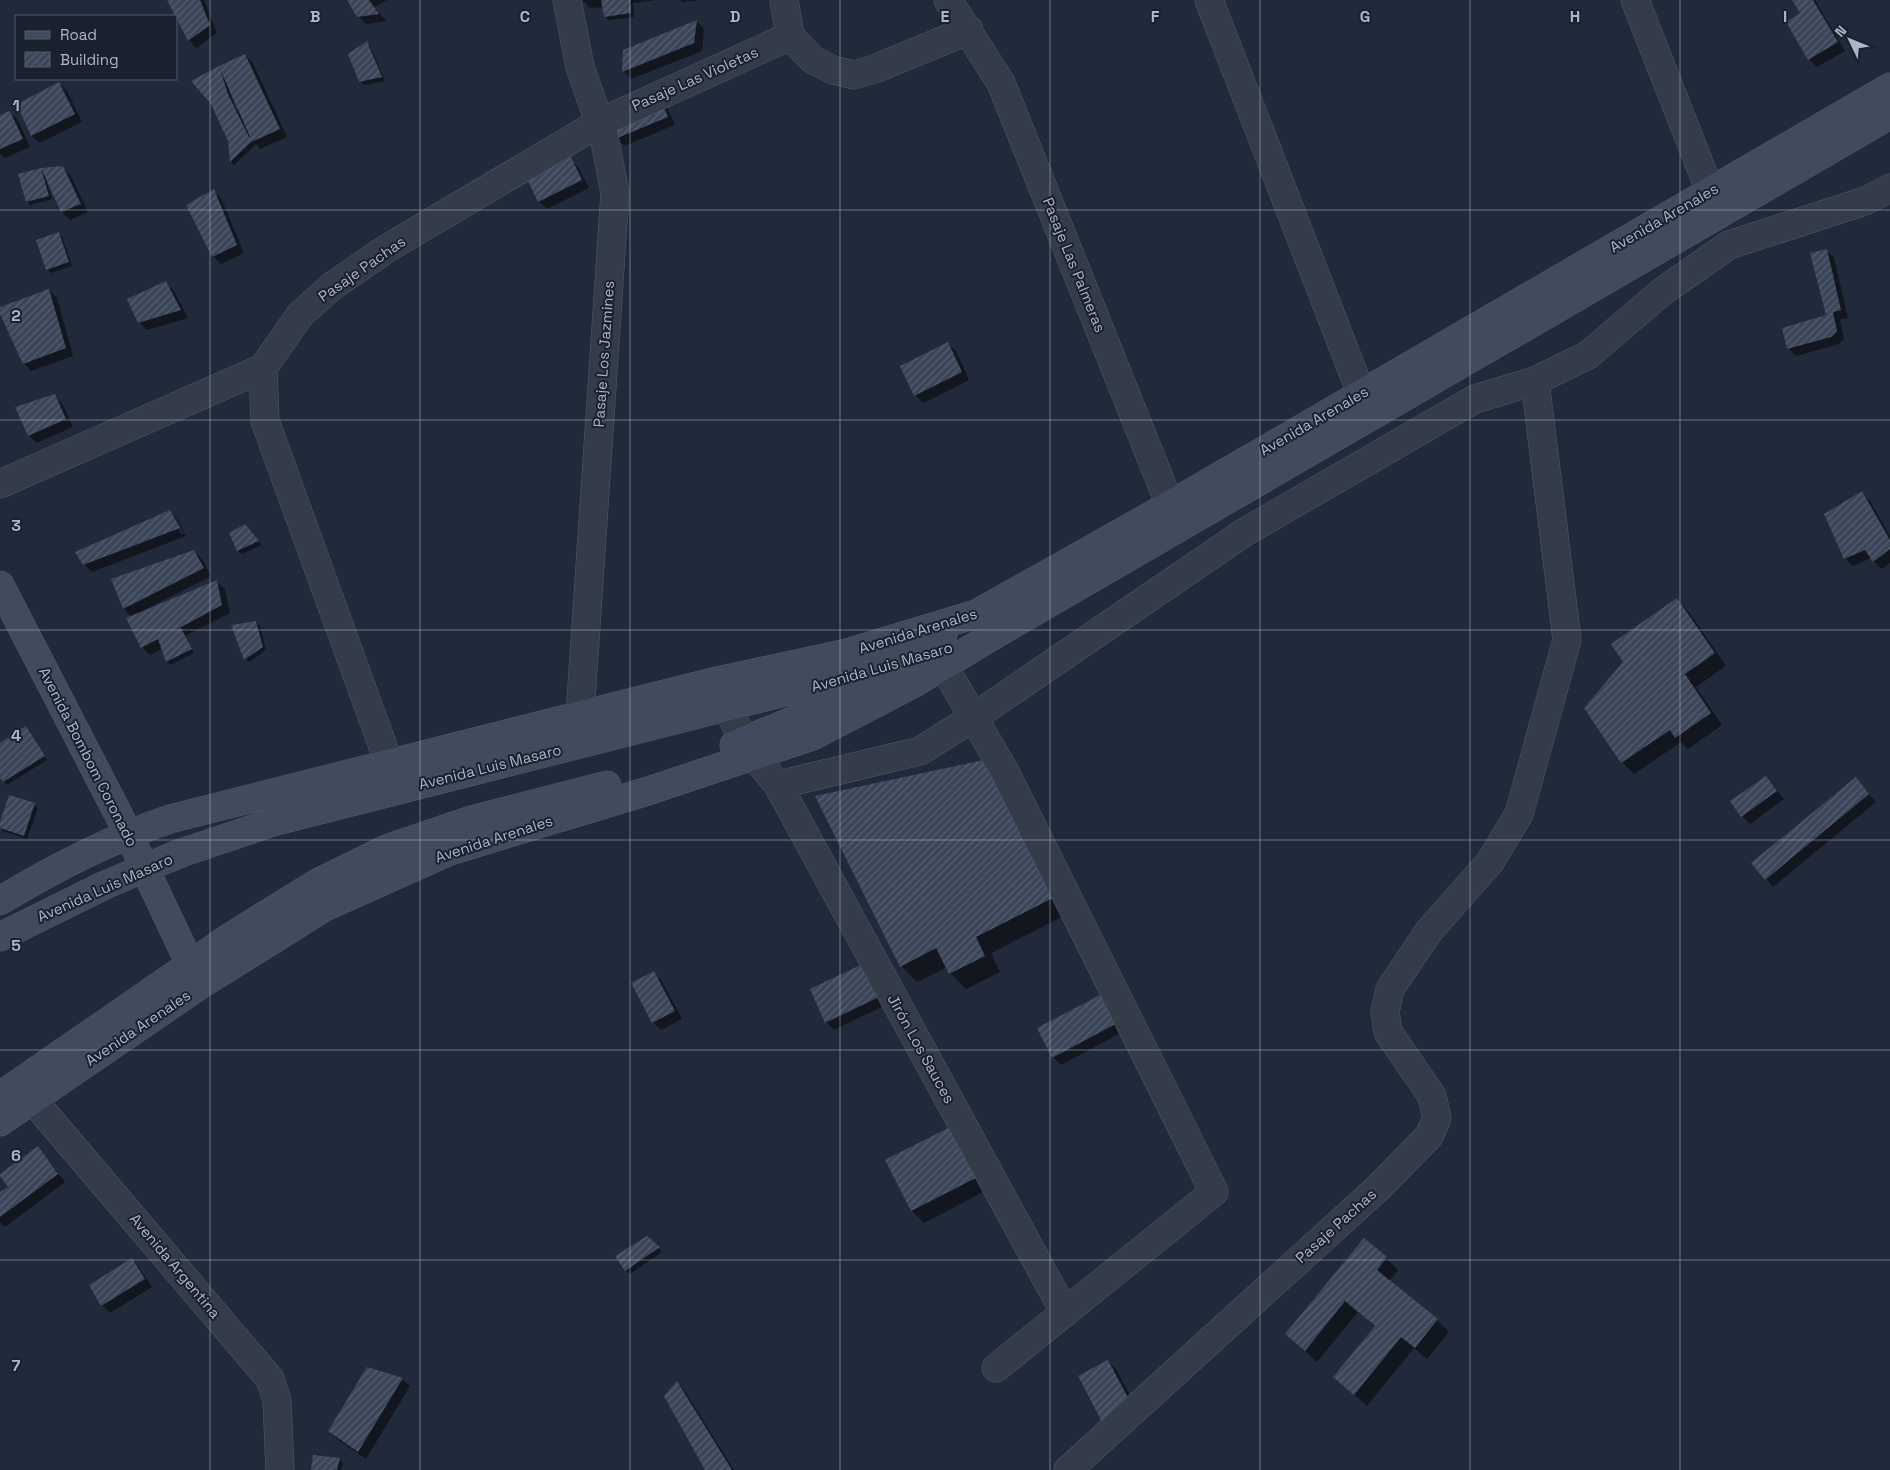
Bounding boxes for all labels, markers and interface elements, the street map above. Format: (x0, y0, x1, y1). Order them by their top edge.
text: B (310, 6, 320, 27)
text: C (520, 6, 530, 27)
text: D (730, 6, 740, 27)
text: E (941, 6, 950, 27)
text: F (1151, 6, 1160, 27)
text: G (1360, 6, 1370, 27)
text: H (1570, 6, 1580, 27)
text: I (1783, 6, 1787, 27)
legend (15, 15, 178, 80)
north arrow (1825, 15, 1875, 65)
text: N (1831, 22, 1850, 41)
text: Road (60, 25, 97, 44)
street label: Pasaje Las Violetas (629, 42, 761, 115)
text: Building (60, 50, 119, 69)
text: 1 (12, 95, 20, 116)
street label: Avenida Arenales (1606, 179, 1722, 256)
street label: Pasaje Las Palmeras (1039, 195, 1110, 335)
street label: Pasaje Pachas (314, 231, 409, 306)
street label: Pasaje Los Jazmines (589, 280, 618, 428)
text: 2 (11, 305, 21, 326)
street label: Avenida Arenales (1256, 382, 1372, 459)
text: 3 (11, 515, 21, 536)
street label: Avenida Arenales (856, 603, 979, 658)
street label: Avenida Luis Masaro (809, 637, 955, 696)
street label: Avenida Bombom Coronado (35, 664, 142, 850)
text: 4 (11, 725, 21, 746)
street label: Avenida Luis Masaro (417, 740, 563, 793)
street label: Avenida Arenales (433, 811, 555, 867)
street label: Avenida Luis Masaro (34, 849, 175, 926)
text: 5 (11, 935, 21, 956)
street label: Avenida Arenales (82, 985, 194, 1070)
street label: Jirón Los Sauces (884, 991, 959, 1107)
text: 6 (11, 1145, 21, 1166)
street label: Pasaje Pachas (1291, 1184, 1380, 1267)
street label: Avenida Argentina (126, 1209, 225, 1322)
text: 7 (12, 1355, 21, 1376)

